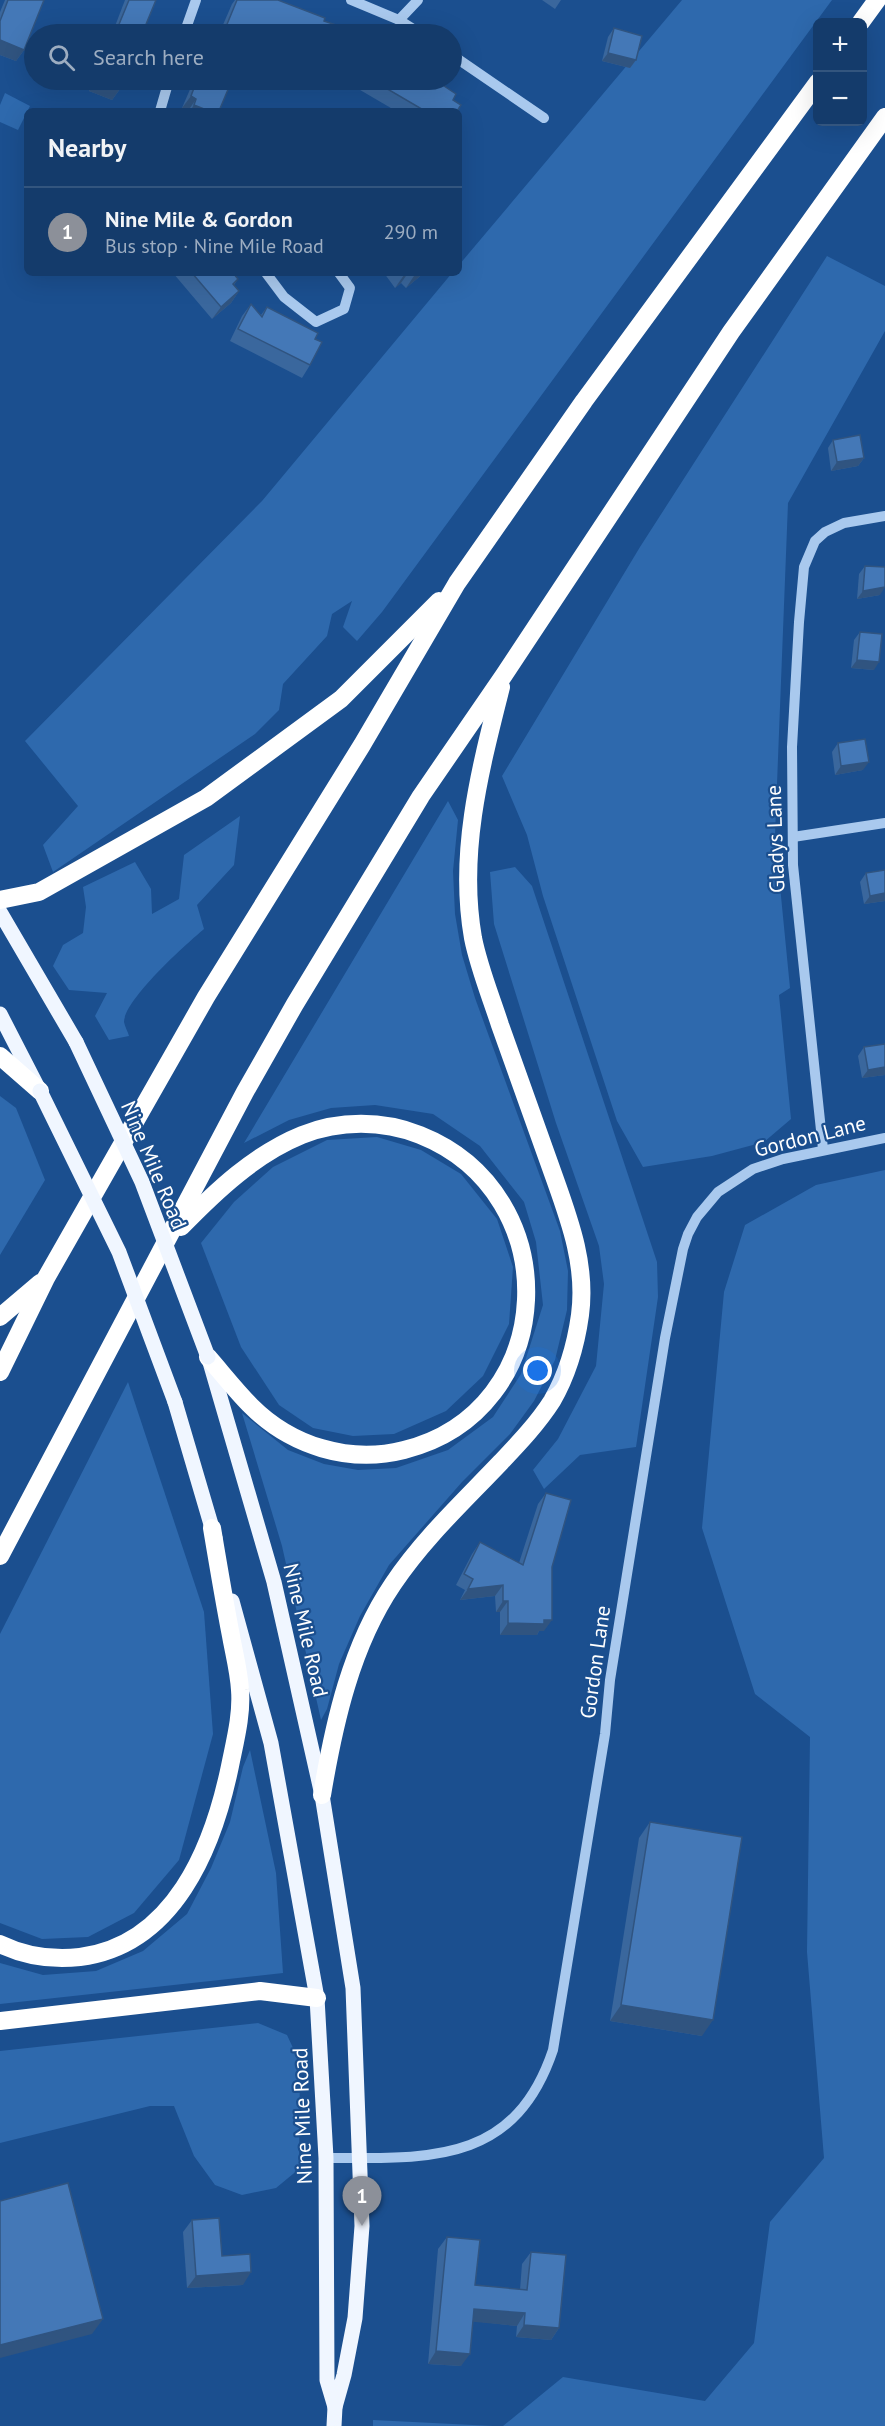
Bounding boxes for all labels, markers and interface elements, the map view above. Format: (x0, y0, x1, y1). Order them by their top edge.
map controls (813, 18, 867, 126)
button: + (813, 18, 867, 72)
search box (24, 24, 462, 90)
icon: search (45, 41, 78, 74)
text: Search here (93, 43, 204, 71)
button: − (813, 72, 867, 126)
text: Nearby (48, 131, 126, 164)
text: Nine Mile & Gordon (105, 205, 293, 233)
text: 1 (62, 219, 73, 245)
text: 290 m (384, 219, 438, 245)
text: Bus stop · Nine Mile Road (105, 233, 324, 259)
street label: Gladys Lane (760, 785, 790, 893)
street label: Nine Mile Road (115, 1097, 193, 1233)
street label: Gordon Lane (751, 1109, 869, 1163)
your location (523, 1356, 552, 1385)
street label: Nine Mile Road (277, 1560, 335, 1700)
street label: Gordon Lane (574, 1604, 616, 1720)
street label: Nine Mile Road (286, 2047, 318, 2185)
pin: 1 (342, 2176, 382, 2226)

